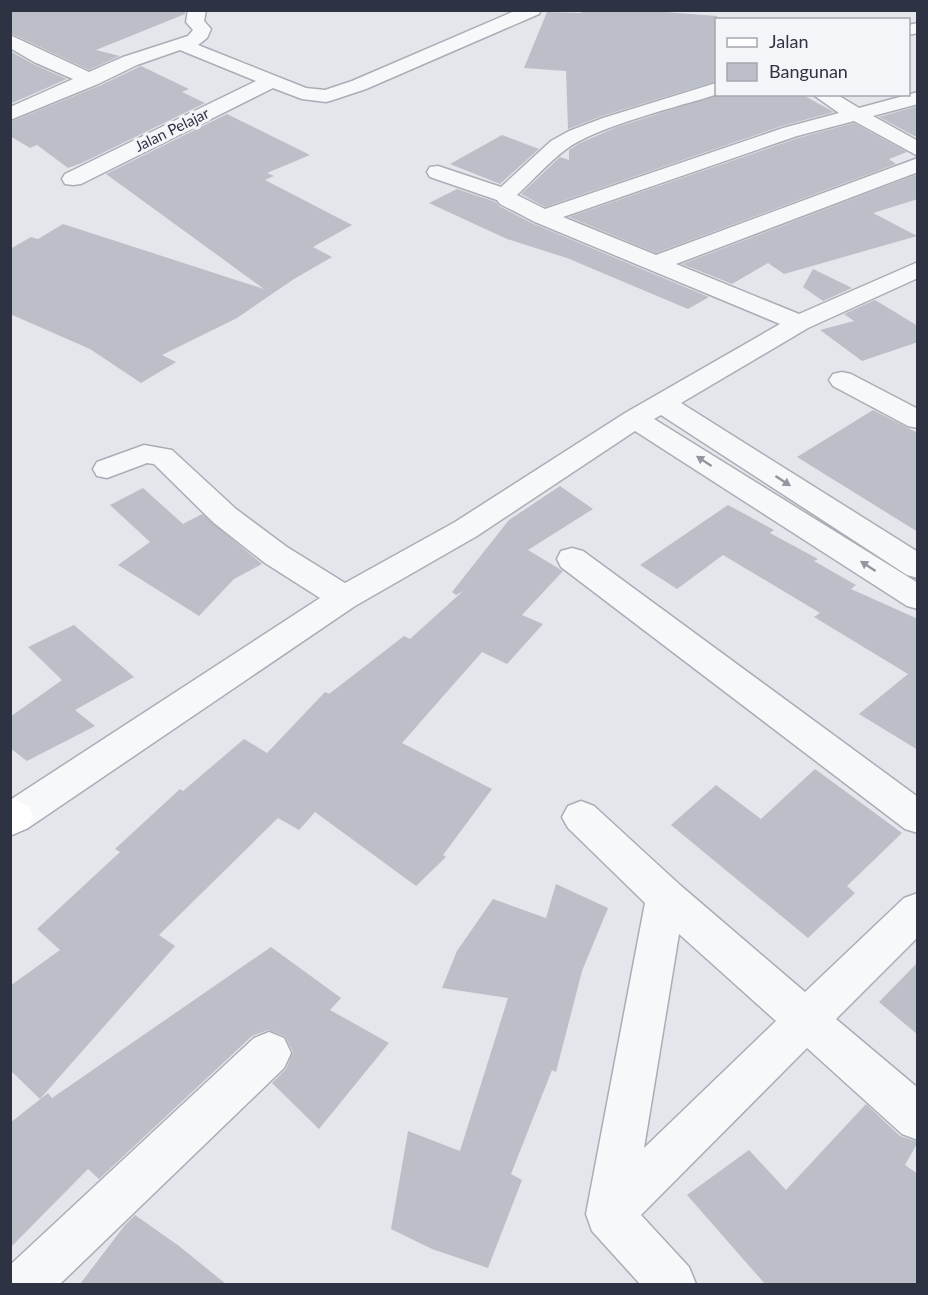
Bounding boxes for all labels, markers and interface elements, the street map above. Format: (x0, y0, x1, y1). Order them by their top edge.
legend (715, 18, 910, 96)
text: Jalan (769, 30, 808, 52)
text: Bangunan (769, 60, 848, 82)
street label: Jalan Pelajar (131, 103, 212, 155)
one-way arrow (696, 456, 712, 467)
one-way arrow (775, 475, 791, 486)
one-way arrow (860, 561, 876, 572)

